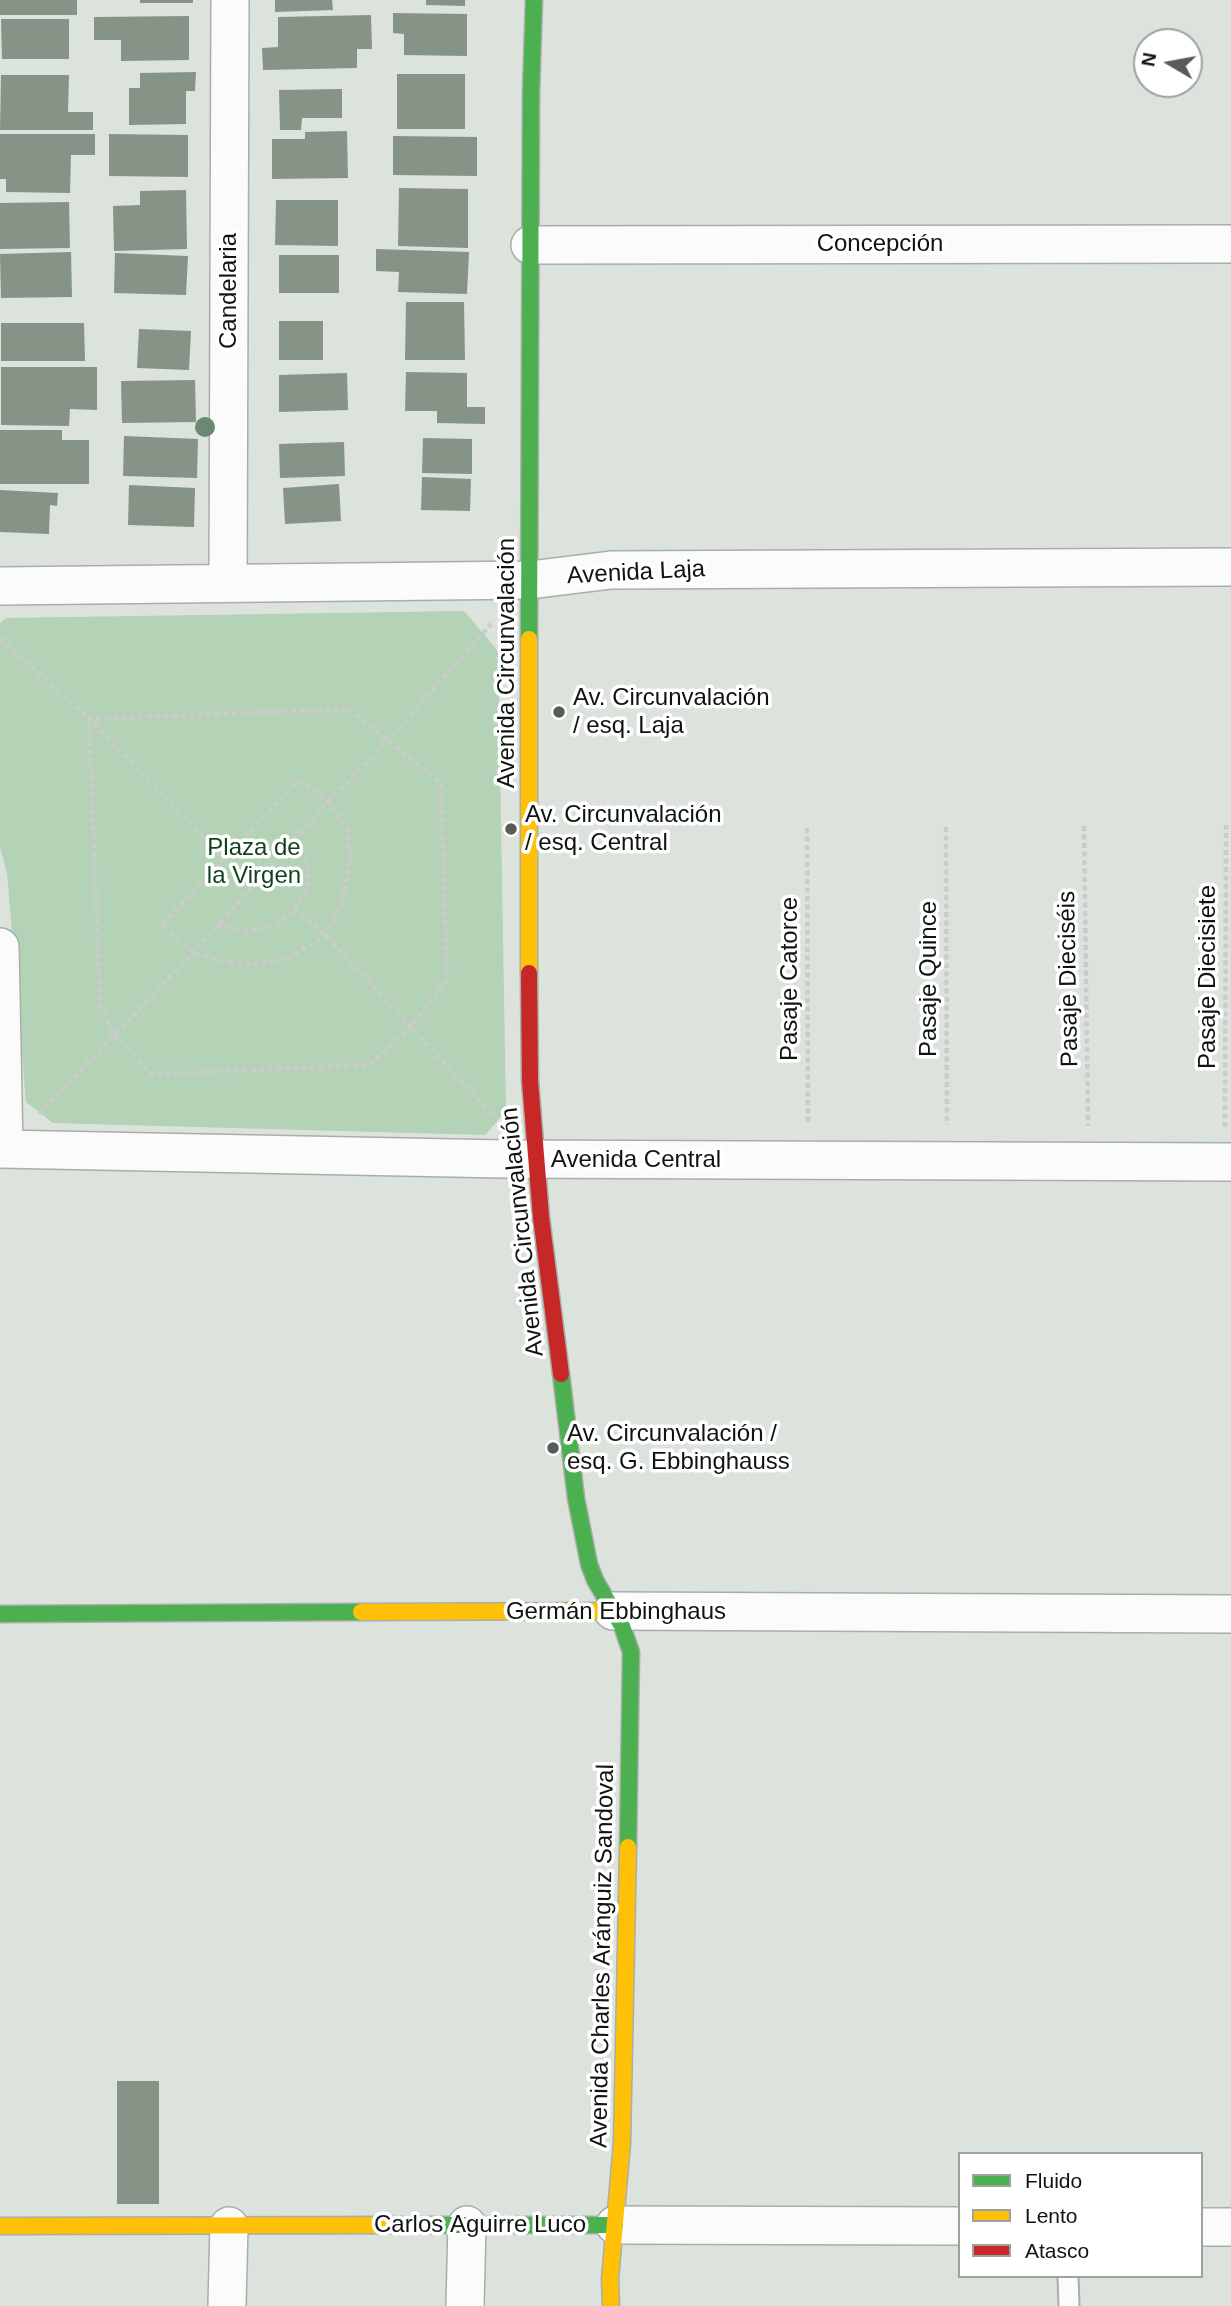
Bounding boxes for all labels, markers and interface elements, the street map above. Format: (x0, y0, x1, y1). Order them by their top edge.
north arrow (1133, 28, 1203, 98)
text: N (1137, 51, 1160, 68)
street label: Concepción (817, 230, 943, 258)
street label: Candelaria (215, 233, 243, 349)
street label: Avenida Circunvalación (493, 538, 521, 788)
street label: Avenida Laja (566, 555, 706, 591)
place label: Av. Circunvalación / esq. Laja (573, 684, 770, 740)
marker: Av. Circunvalación / esq. Laja (551, 704, 567, 720)
place label: Av. Circunvalación / esq. Central (525, 801, 722, 857)
marker: Av. Circunvalación / esq. Central (503, 821, 519, 837)
park label: Plaza de la Virgen (207, 834, 301, 890)
street label: Pasaje Diecisiete (1194, 885, 1222, 1069)
street label: Pasaje Dieciséis (1053, 891, 1085, 1067)
street label: Pasaje Catorce (776, 897, 804, 1061)
street label: Pasaje Quince (915, 901, 943, 1057)
street label: Avenida Circunvalación (496, 1106, 550, 1358)
street label: Avenida Central (551, 1146, 721, 1174)
place label: Av. Circunvalación / esq. G. Ebbinghauss (567, 1420, 790, 1476)
marker: Av. Circunvalación / esq. G. Ebbinghauss (545, 1440, 561, 1456)
street label: Germán Ebbinghaus (506, 1598, 726, 1626)
street label: Avenida Charles Aránguiz Sandoval (585, 1764, 621, 2148)
legend (958, 2152, 1203, 2278)
text: Fluido (1025, 2169, 1082, 2192)
text: Lento (1025, 2204, 1078, 2227)
street label: Carlos Aguirre Luco (374, 2211, 586, 2239)
text: Atasco (1025, 2239, 1089, 2262)

